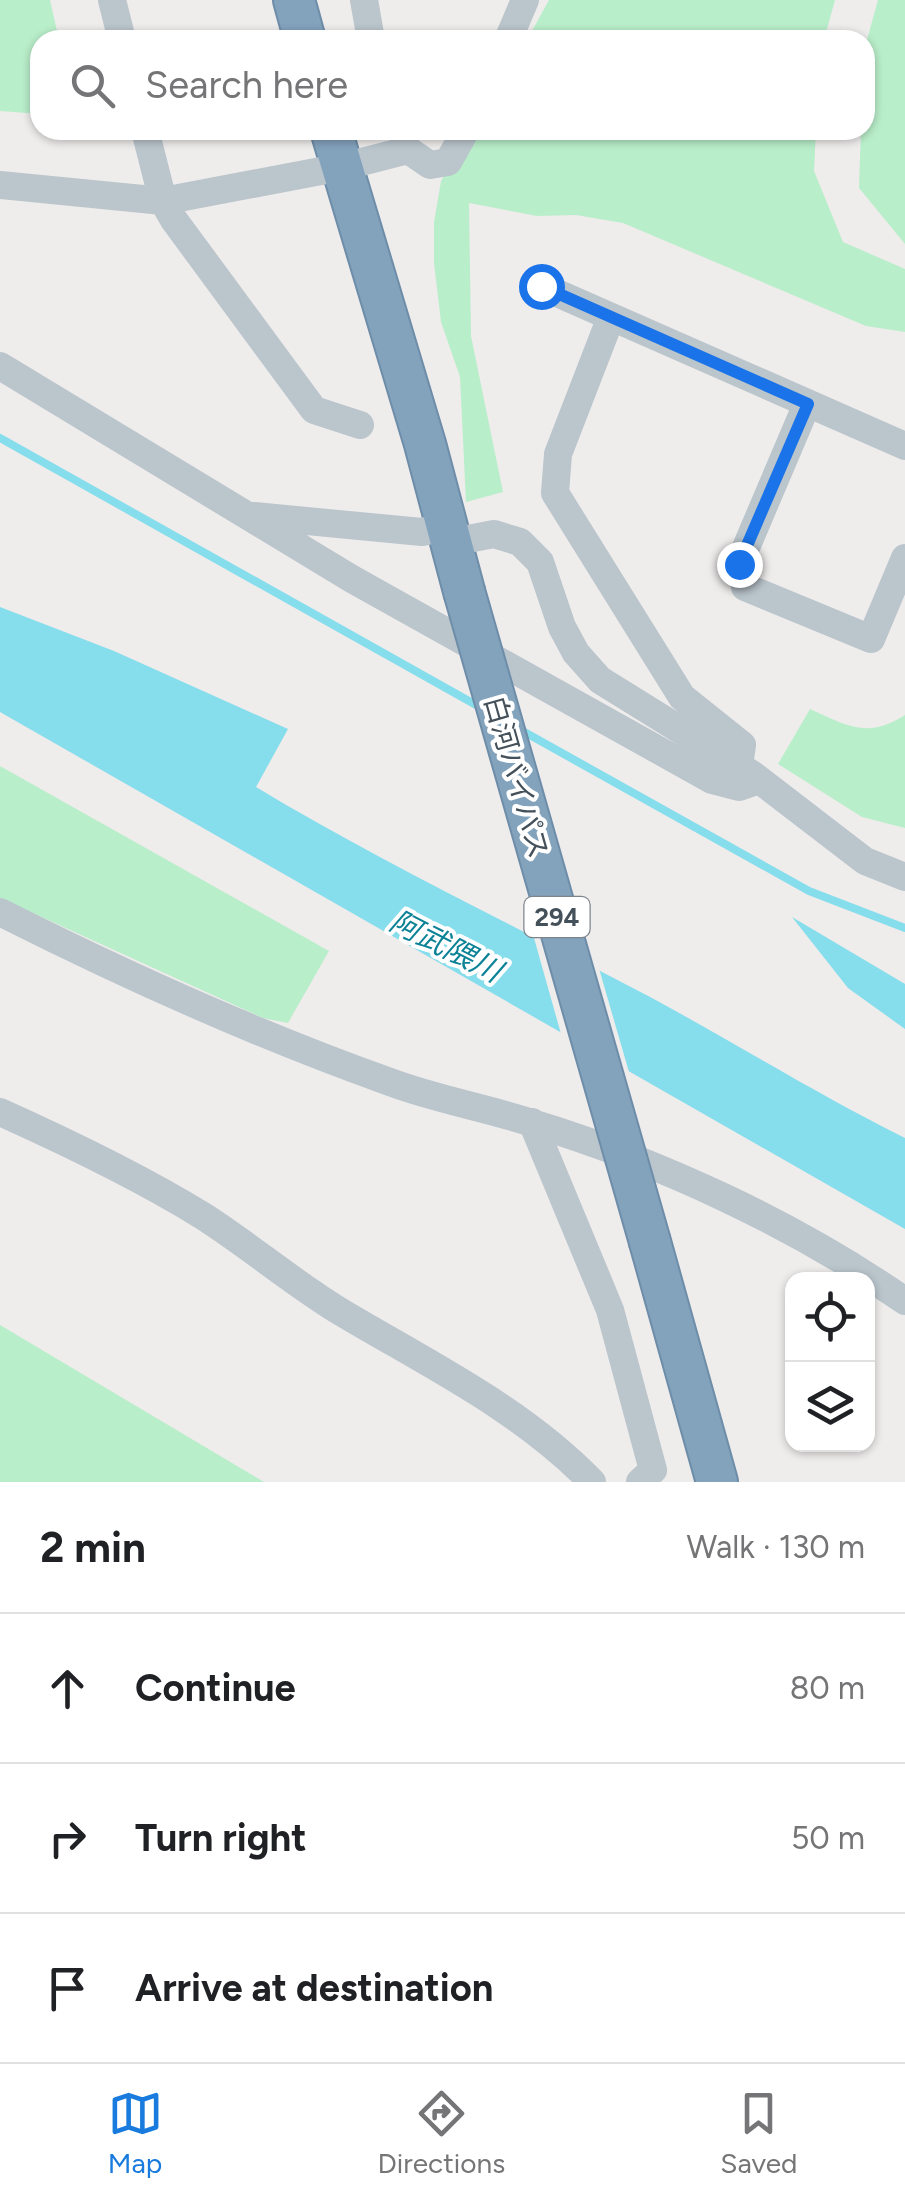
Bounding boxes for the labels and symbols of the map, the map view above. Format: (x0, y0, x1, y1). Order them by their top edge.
route start (519, 264, 565, 310)
route end (717, 542, 763, 588)
street label: 白河バイパス (478, 692, 556, 862)
road number: 294 (524, 897, 590, 937)
water label: 阿武隈川 (384, 902, 511, 991)

